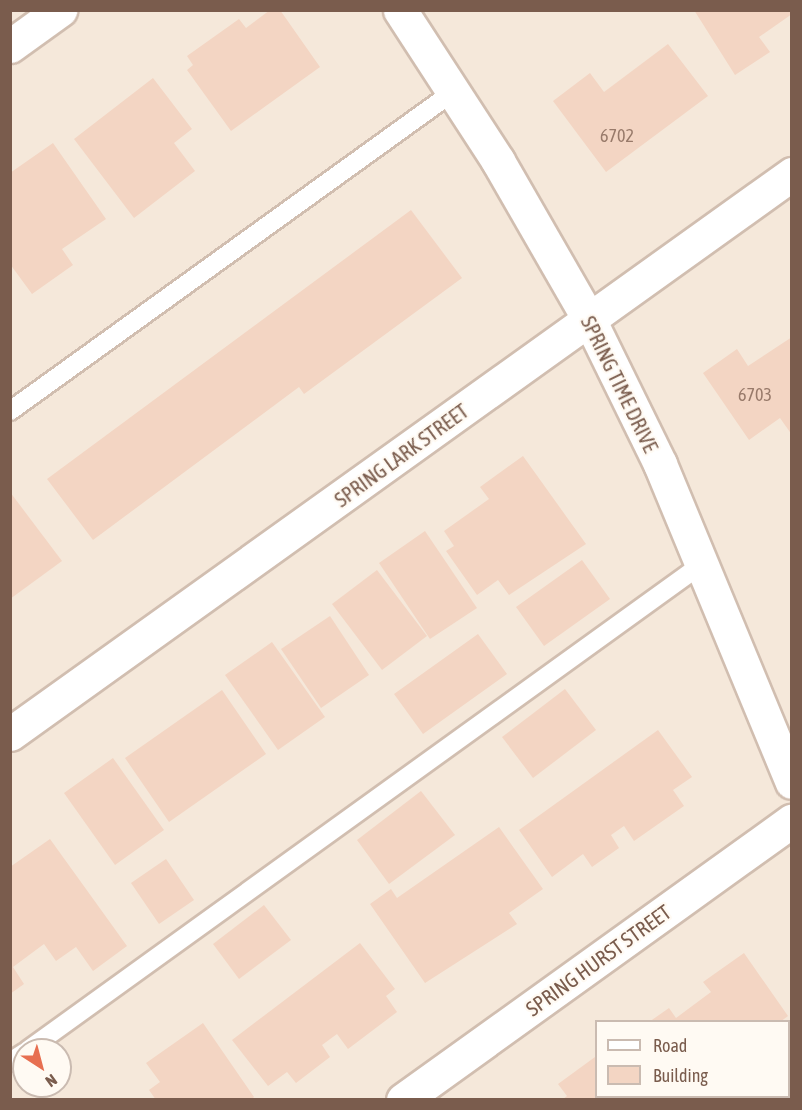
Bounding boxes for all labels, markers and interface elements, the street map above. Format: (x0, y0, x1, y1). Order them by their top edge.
house number: 6702 (600, 125, 634, 147)
street label: SPRING TIME DRIVE (576, 312, 664, 456)
house number: 6703 (738, 384, 772, 406)
street label: SPRING LARK STREET (329, 398, 473, 512)
street label: SPRING HURST STREET (521, 899, 675, 1021)
legend (595, 1020, 790, 1098)
text: Road (653, 1035, 687, 1056)
north arrow (12, 1038, 72, 1098)
text: Building (653, 1065, 708, 1086)
text: N (42, 1071, 61, 1091)

